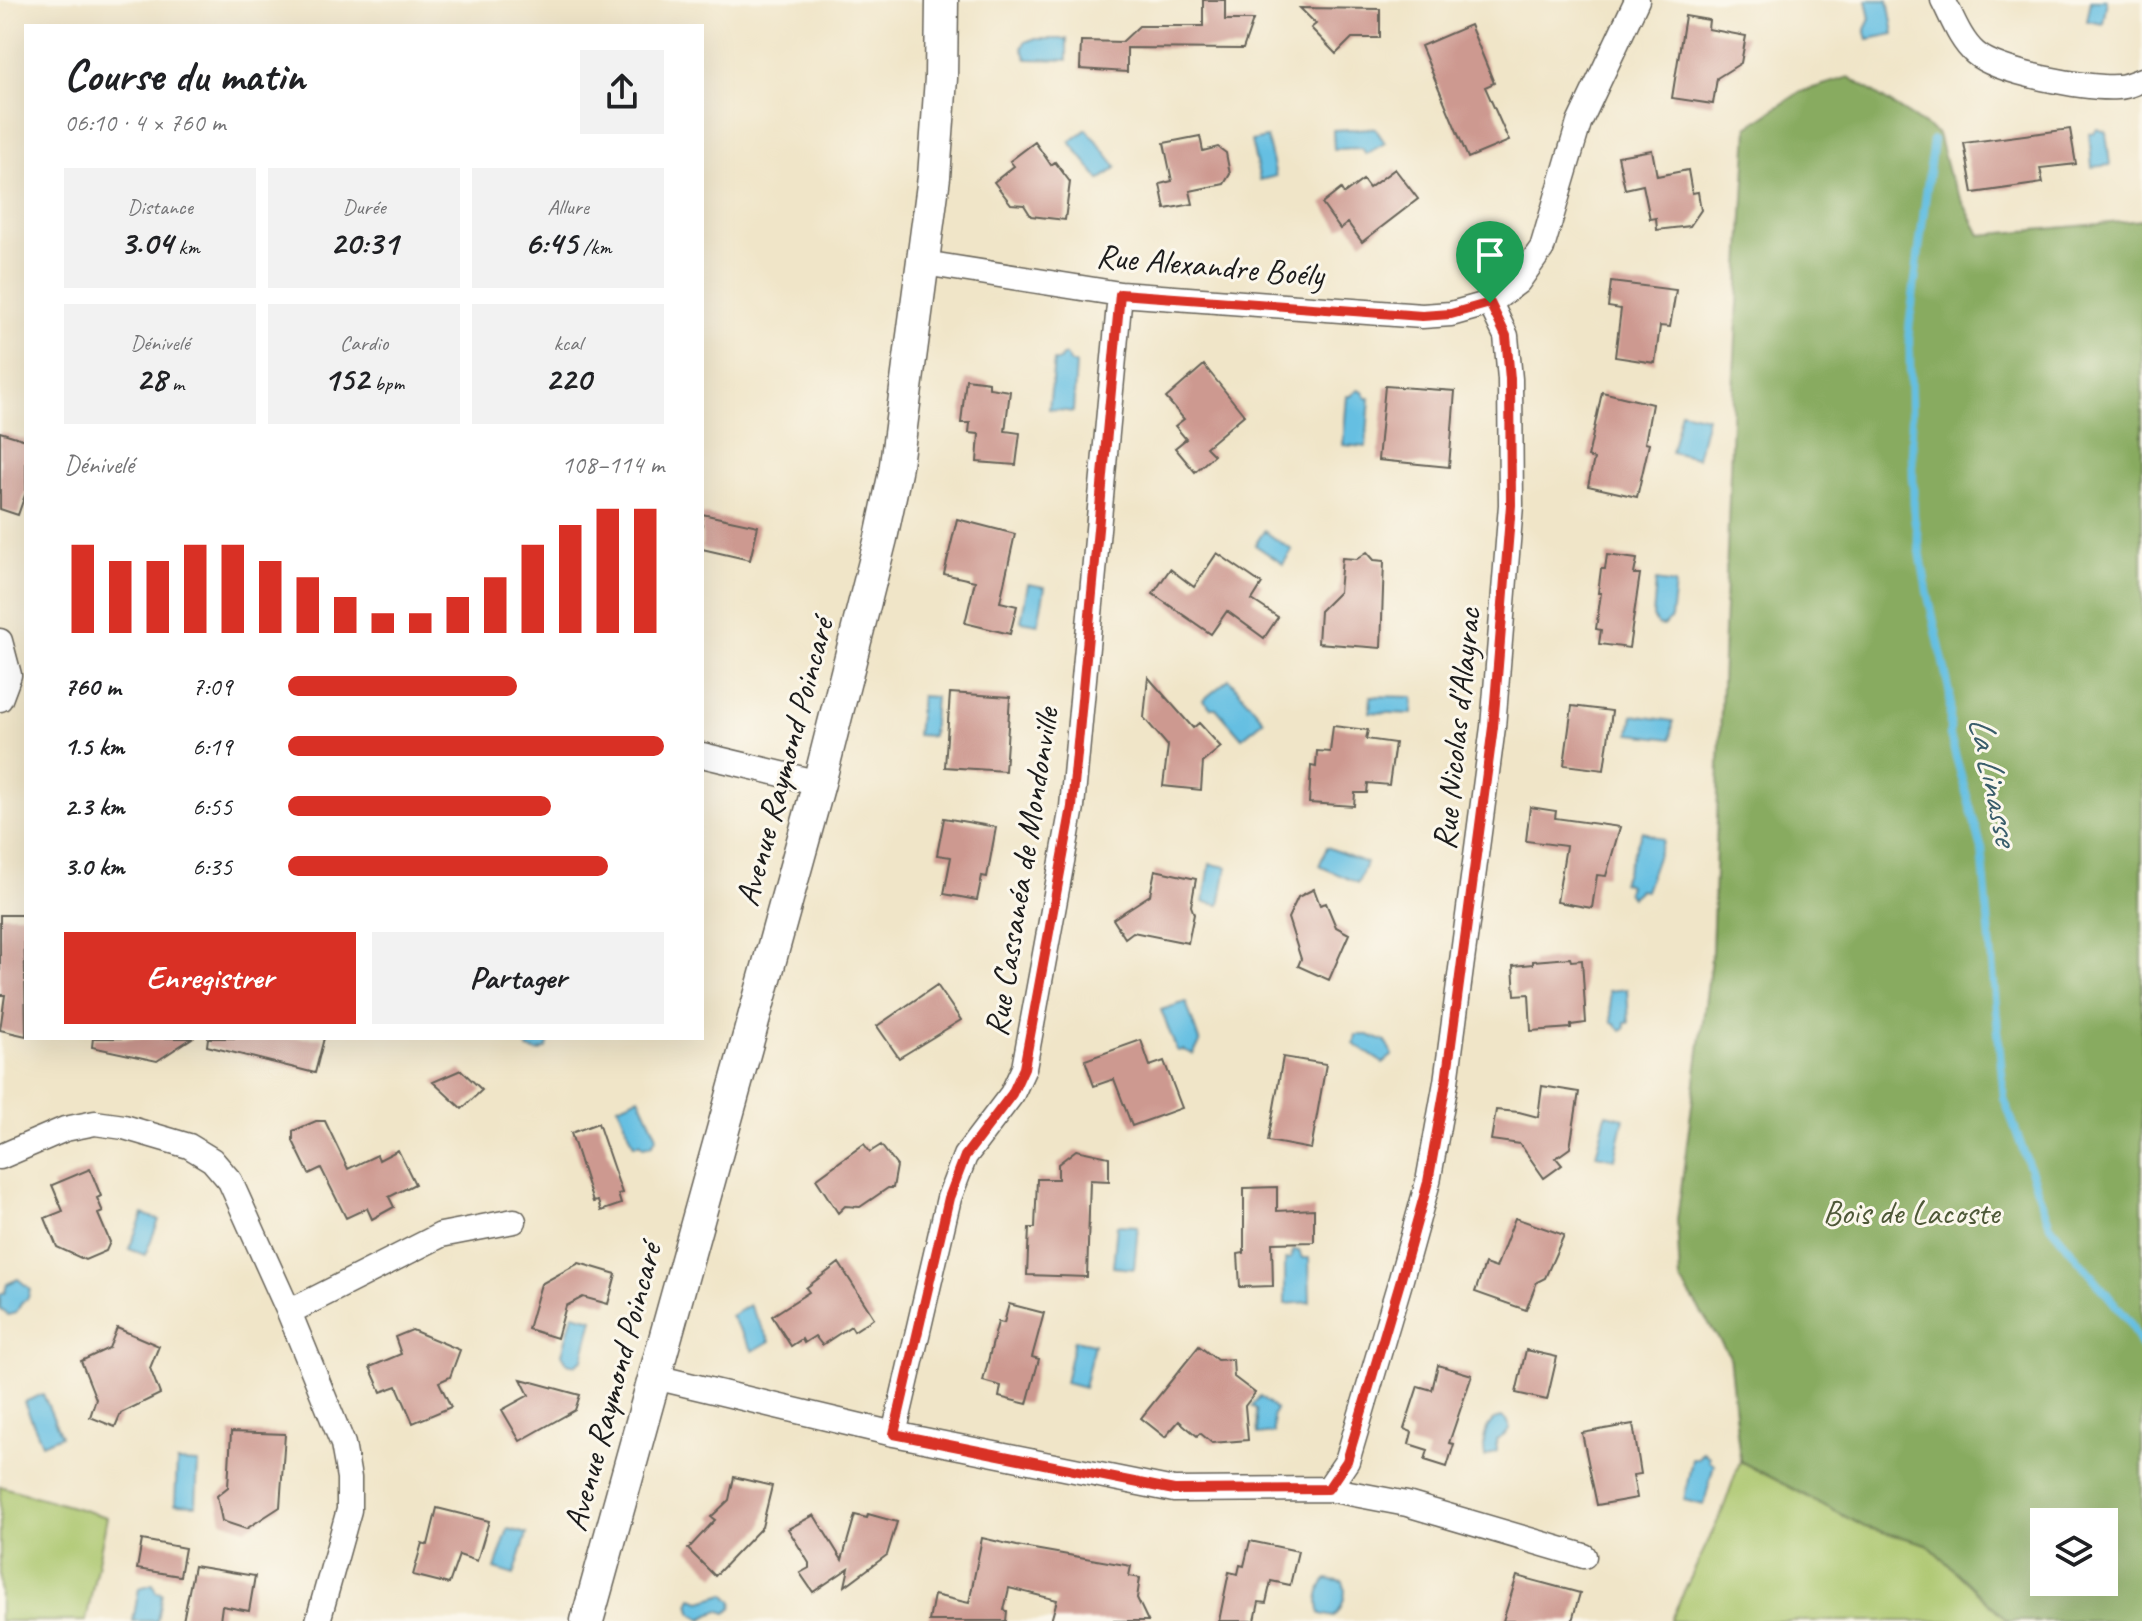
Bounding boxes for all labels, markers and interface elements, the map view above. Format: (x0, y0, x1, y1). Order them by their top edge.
text: Course du matin (64, 48, 305, 103)
button: share (580, 50, 664, 134)
text: 06:10 · 4 × 760 m (64, 106, 225, 139)
text: Distance (127, 193, 193, 221)
text: Durée (342, 193, 386, 221)
text: Allure (547, 193, 589, 221)
text: 3.04 (120, 221, 173, 264)
text: 20:31 (330, 221, 398, 264)
text: 6:45 (525, 221, 577, 264)
pin (1456, 221, 1524, 303)
text: km (173, 233, 200, 261)
text: /km (577, 233, 611, 261)
icon: arrive (1468, 233, 1512, 277)
street label: Rue Alexandre Boély (1095, 234, 1328, 297)
text: Dénivelé (130, 329, 190, 357)
text: Cardio (340, 329, 388, 357)
text: kcal (553, 329, 583, 357)
text: 28 (136, 357, 166, 400)
text: 152 (324, 357, 369, 400)
text: 220 (545, 357, 591, 400)
text: m (166, 369, 184, 397)
text: bpm (369, 369, 404, 397)
text: Dénivelé (64, 448, 134, 481)
text: 108–114 m (561, 448, 664, 481)
street label: Rue Nicolas d'Alayrac (1422, 604, 1490, 852)
street label: Avenue Raymond Poincaré (725, 609, 844, 910)
text: 760 m (64, 670, 121, 703)
text: 7:09 (192, 670, 232, 703)
street label: Rue Cassanéa de Mondonville (974, 703, 1069, 1039)
water label: La Linasse (1958, 712, 2031, 853)
text: 1.5 km (64, 730, 124, 763)
text: 6:19 (192, 730, 232, 763)
text: 2.3 km (64, 790, 124, 823)
text: 6:55 (192, 790, 232, 823)
text: 3.0 km (64, 850, 124, 883)
text: 6:35 (192, 850, 232, 883)
button: Enregistrer (64, 932, 356, 1024)
button: Partager (372, 932, 664, 1024)
park label: Bois de Lacoste (1823, 1191, 2001, 1234)
street label: Avenue Raymond Poincaré (553, 1234, 672, 1535)
map controls (2030, 1508, 2118, 1596)
button: layers (2030, 1508, 2118, 1596)

